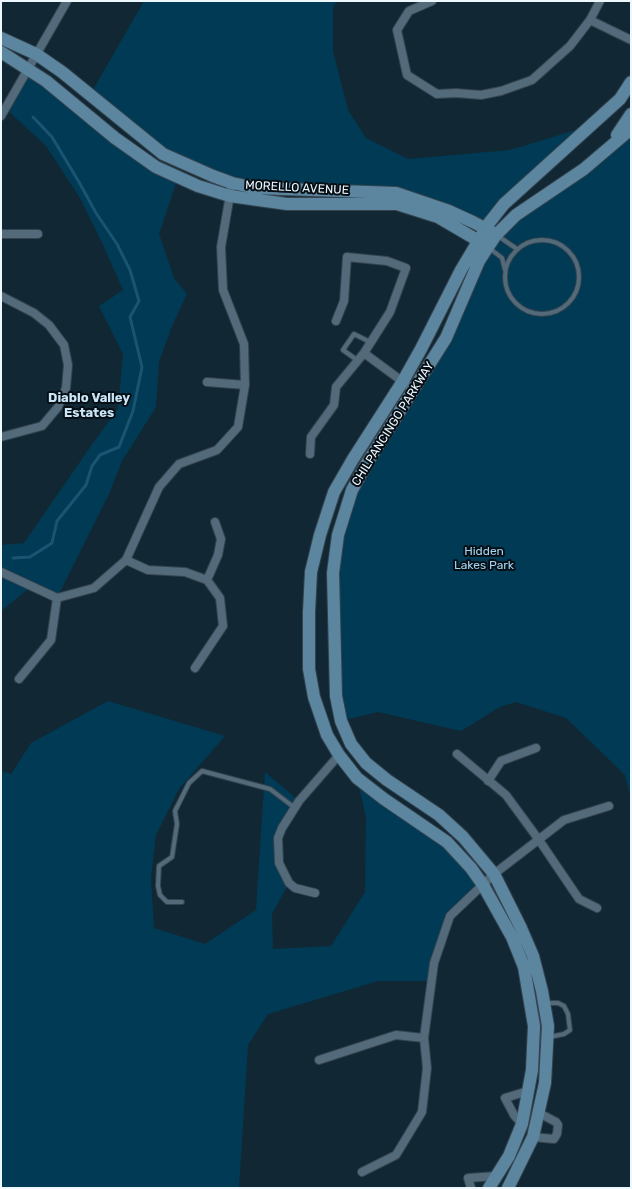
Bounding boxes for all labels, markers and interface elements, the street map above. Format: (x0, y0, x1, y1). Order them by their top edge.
street label: MORELLO AVENUE (245, 178, 349, 198)
street label: CHILPANCINGO PARKWAY (349, 359, 437, 489)
district label: Diablo Valley Estates (48, 390, 130, 421)
park label: Hidden Lakes Park (454, 545, 514, 573)

